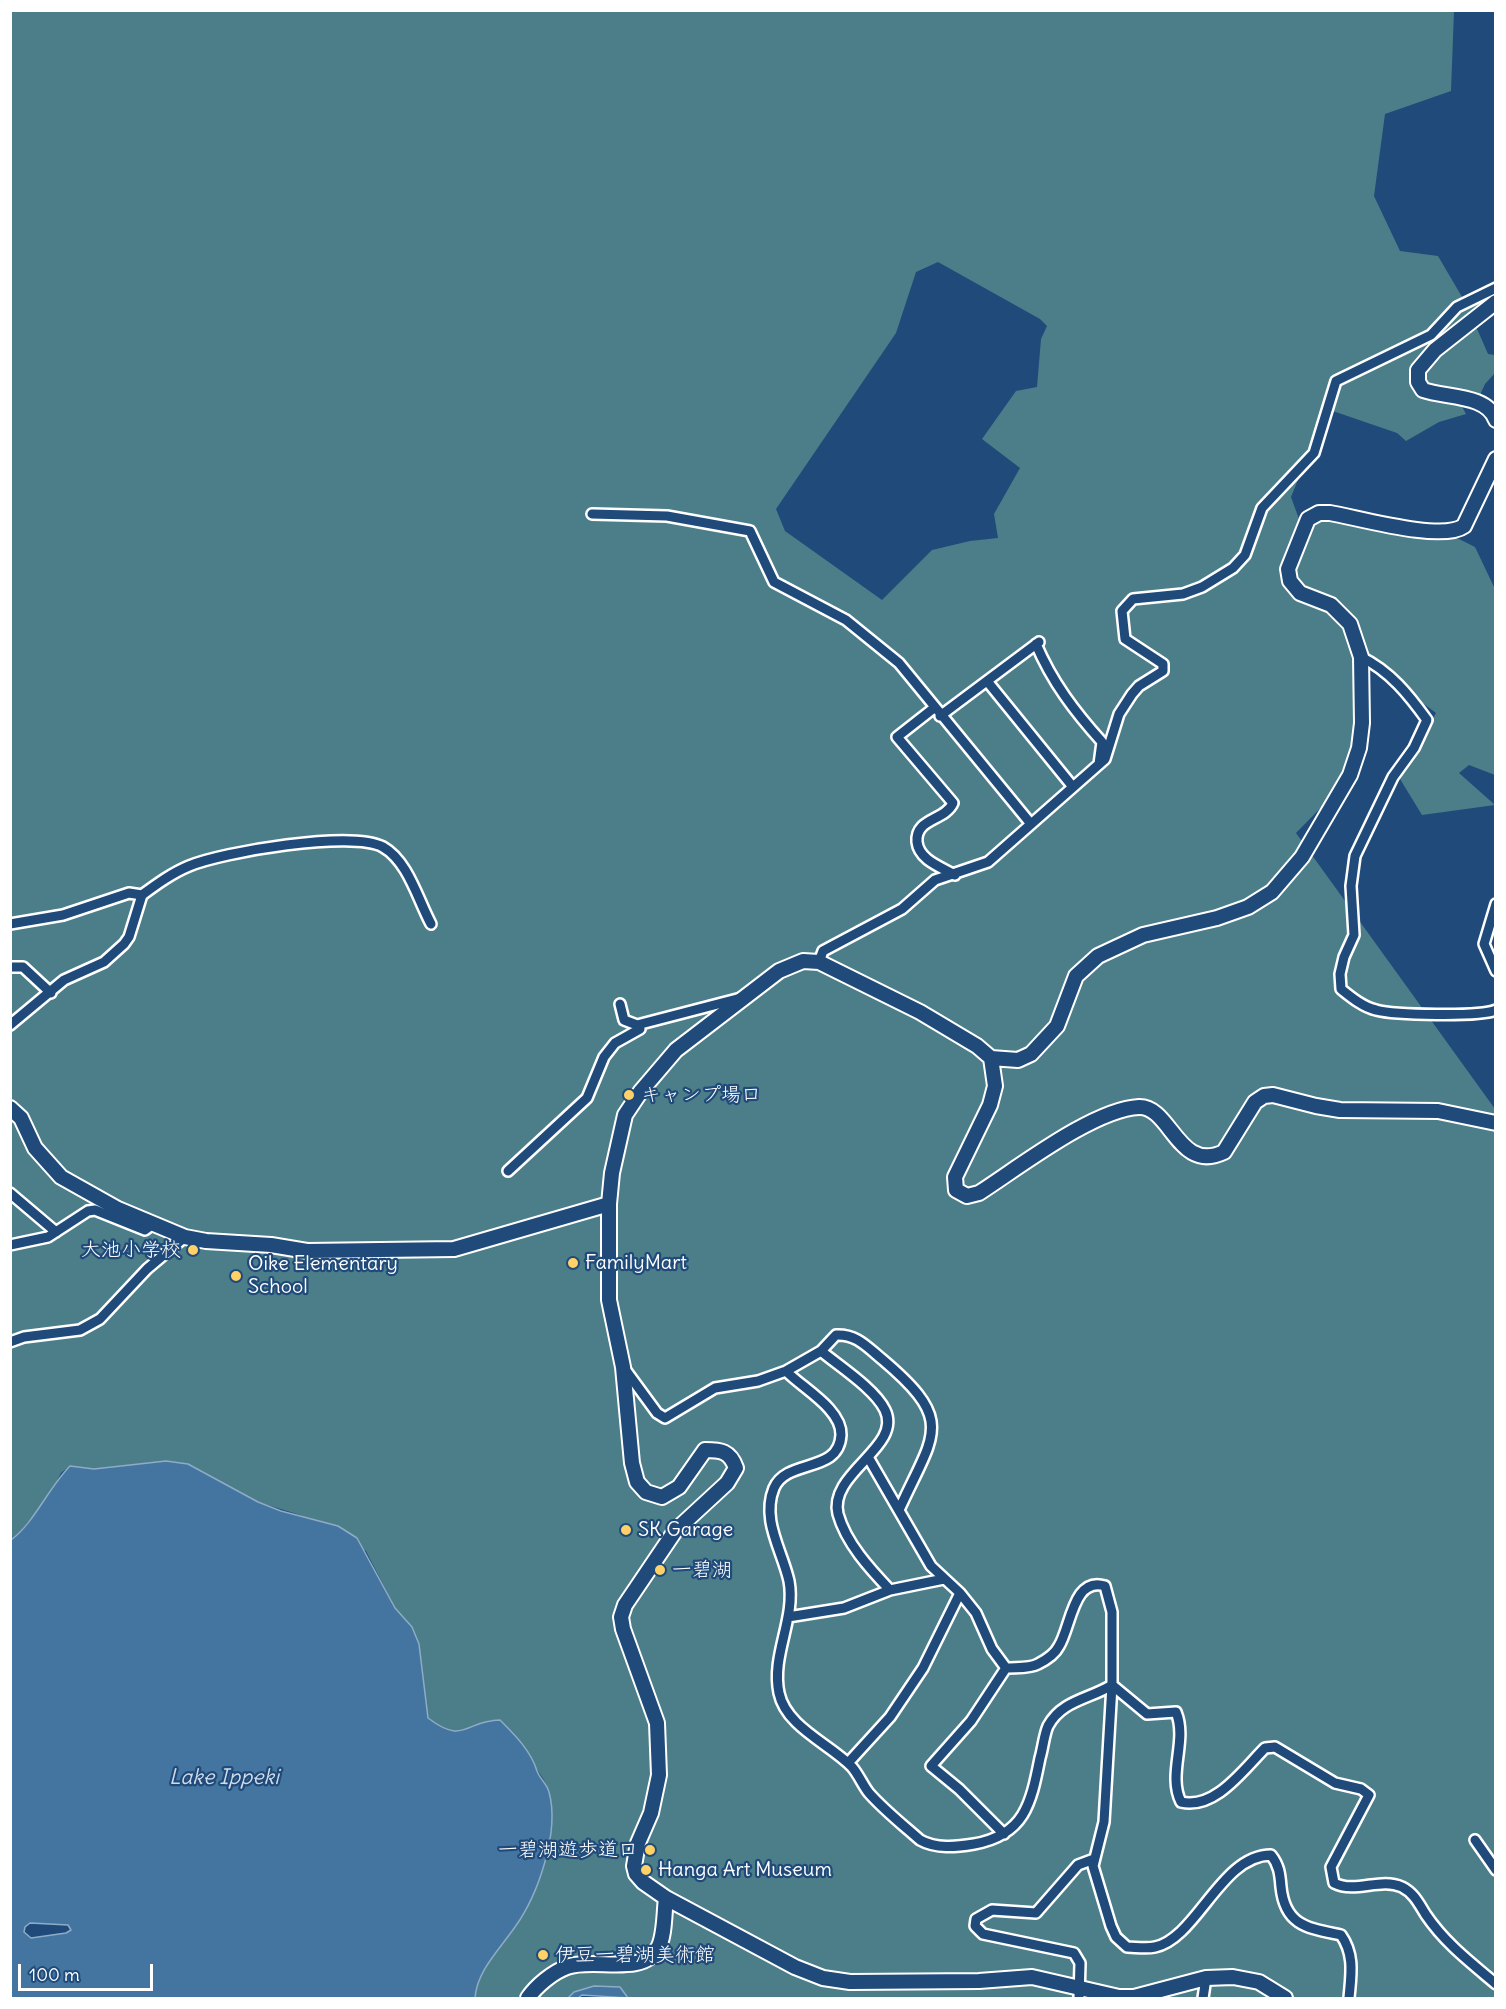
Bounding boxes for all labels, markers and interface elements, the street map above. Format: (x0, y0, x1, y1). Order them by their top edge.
place label: キャンプ場口 (641, 1083, 761, 1107)
marker: キャンプ場口 (622, 1088, 636, 1102)
place label: 大池小学校 (81, 1238, 181, 1262)
marker: 大池小学校 (186, 1243, 200, 1257)
place label: FamilyMart (585, 1251, 687, 1275)
place label: Oike Elementary School (248, 1252, 398, 1299)
marker: FamilyMart (566, 1256, 580, 1270)
marker: Oike Elementary School (229, 1269, 243, 1283)
place label: SK Garage (638, 1518, 733, 1542)
marker: SK Garage (619, 1523, 633, 1537)
place label: 一碧湖 (672, 1558, 732, 1582)
marker: 一碧湖 (653, 1563, 667, 1577)
water label: Lake Ippeki (169, 1765, 279, 1791)
place label: 一碧湖遊歩道口 (498, 1838, 638, 1862)
marker: 一碧湖遊歩道口 (643, 1843, 657, 1857)
place label: Hanga Art Museum (658, 1858, 832, 1882)
marker: Hanga Art Museum (639, 1863, 653, 1877)
place label: 伊豆一碧湖美術館 (555, 1943, 715, 1967)
marker: 伊豆一碧湖美術館 (536, 1948, 550, 1962)
scale bar (21, 1952, 156, 1990)
text: 100 m (29, 1963, 80, 1986)

